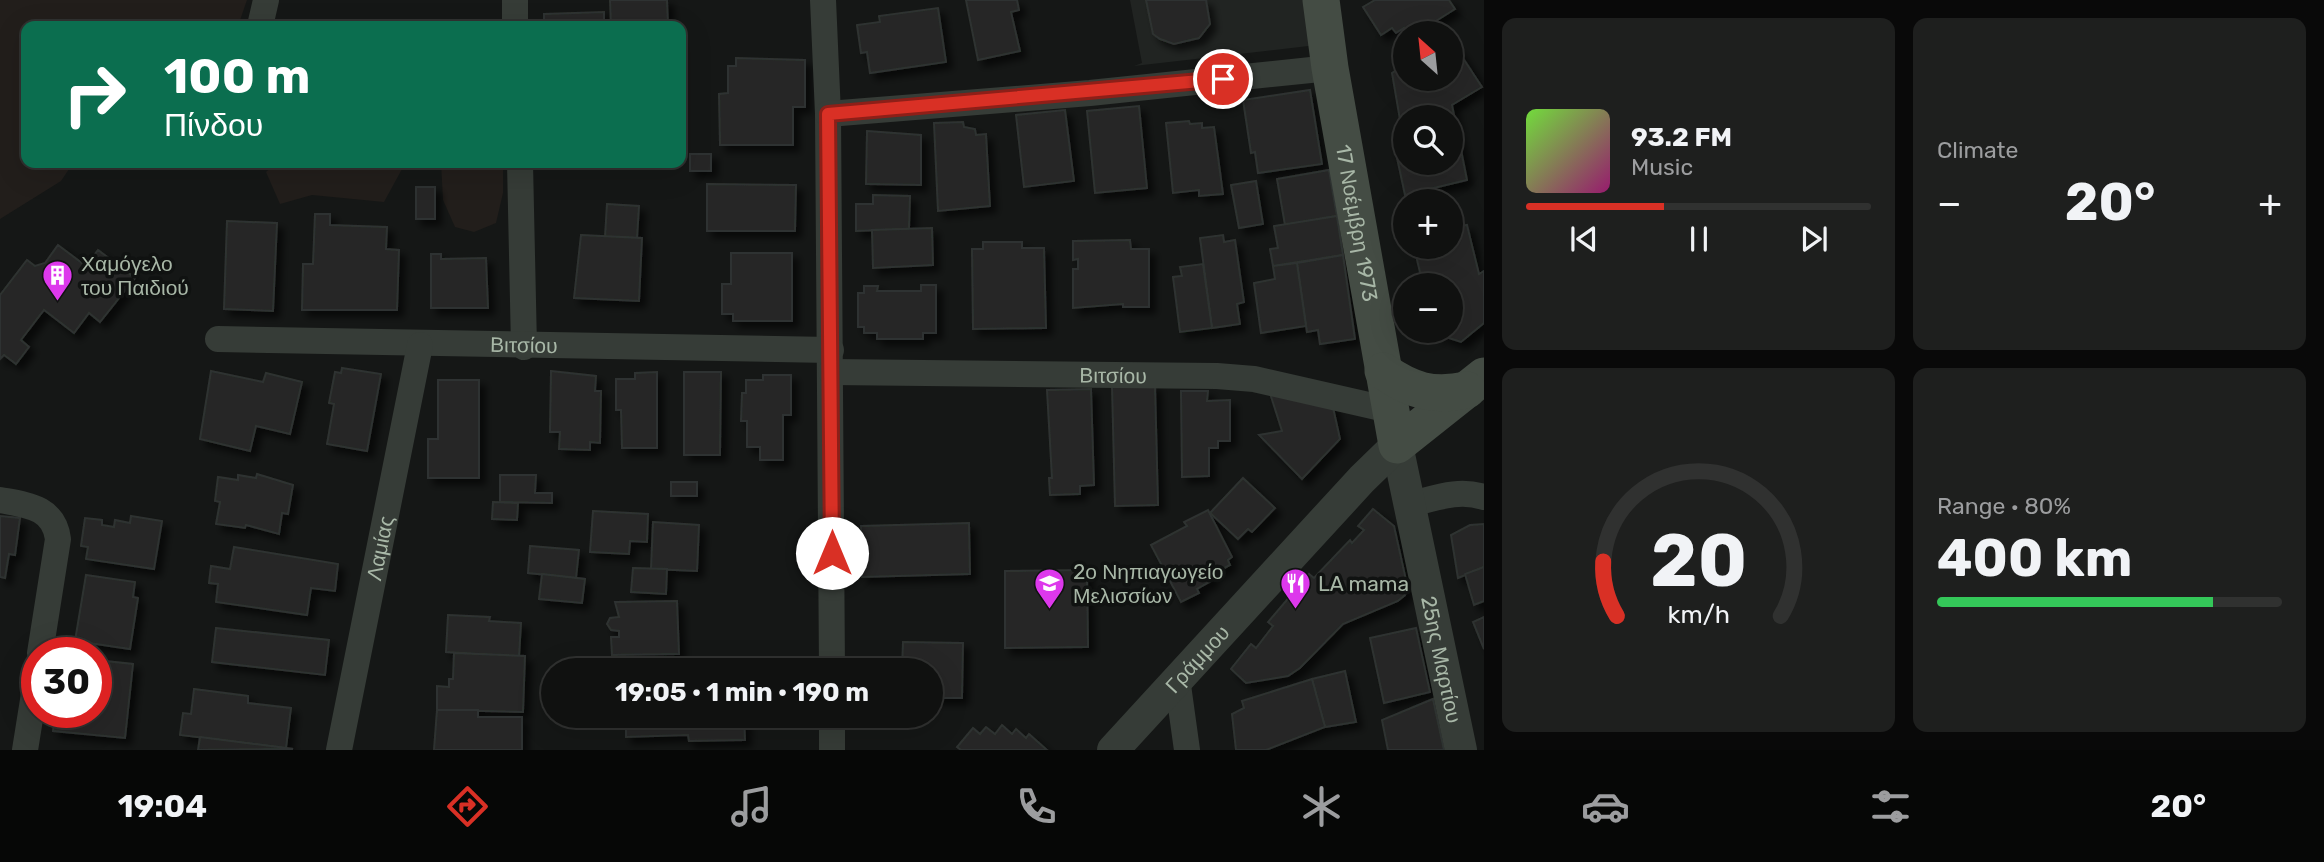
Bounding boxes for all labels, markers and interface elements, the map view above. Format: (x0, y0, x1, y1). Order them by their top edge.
north arrow (1393, 21, 1463, 91)
map controls (1393, 21, 1463, 343)
text: 100 m (164, 47, 310, 105)
icon: right (49, 49, 140, 140)
pin (1193, 49, 1253, 109)
icon: arrive (1204, 60, 1242, 98)
button: search (1393, 105, 1463, 175)
text: Πίνδου (164, 106, 263, 144)
text: 93.2 FM (1631, 122, 1732, 153)
text: Climate (1937, 136, 2018, 164)
street label: 17 Νοέμβρη 1973 (1331, 143, 1384, 303)
text: Music (1631, 153, 1693, 181)
text: 20° (2065, 171, 2155, 233)
text: − (1937, 180, 1962, 226)
text: + (2258, 180, 2282, 226)
button: + (1393, 189, 1463, 259)
icon: previous (1565, 220, 1603, 258)
icon: pause (1680, 220, 1718, 258)
icon: next (1795, 220, 1833, 258)
place label: Χαμόγελο του Παιδιού (81, 251, 189, 300)
building icon: Χαμόγελο του Παιδιού (41, 258, 75, 302)
button: − (1393, 273, 1463, 343)
street label: Βιτσίου (490, 331, 558, 358)
street label: Βιτσίου (1079, 362, 1147, 388)
text: Range · 80% (1937, 492, 2071, 520)
street label: Λαμίας (361, 514, 398, 582)
position arrow (795, 516, 869, 590)
text: 20 (1650, 518, 1747, 604)
text: 400 km (1937, 527, 2132, 589)
place label: 2ο Νηπιαγωγείο Μελισσίων (1073, 559, 1223, 608)
school or university icon: 2ο Νηπιαγωγείο Μελισσίων (1033, 566, 1067, 610)
restaurant icon: LA mama (1278, 566, 1312, 610)
place label: LA mama (1318, 571, 1409, 596)
street label: 25ης Μαρτίου (1416, 594, 1467, 725)
text: km/h (1667, 600, 1730, 629)
street label: Γράμμου (1160, 620, 1234, 698)
speed limit sign: 30 (21, 637, 112, 728)
text: 19:05 · 1 min · 190 m (615, 677, 869, 708)
icon: directions (443, 782, 492, 831)
icon: music (727, 782, 776, 831)
icon: phone (1012, 782, 1061, 831)
icon: climate (1297, 782, 1346, 831)
icon: car (1581, 782, 1630, 831)
icon: filters (1866, 782, 1915, 831)
text: 19:04 (118, 787, 207, 825)
text: 20° (2150, 787, 2206, 825)

